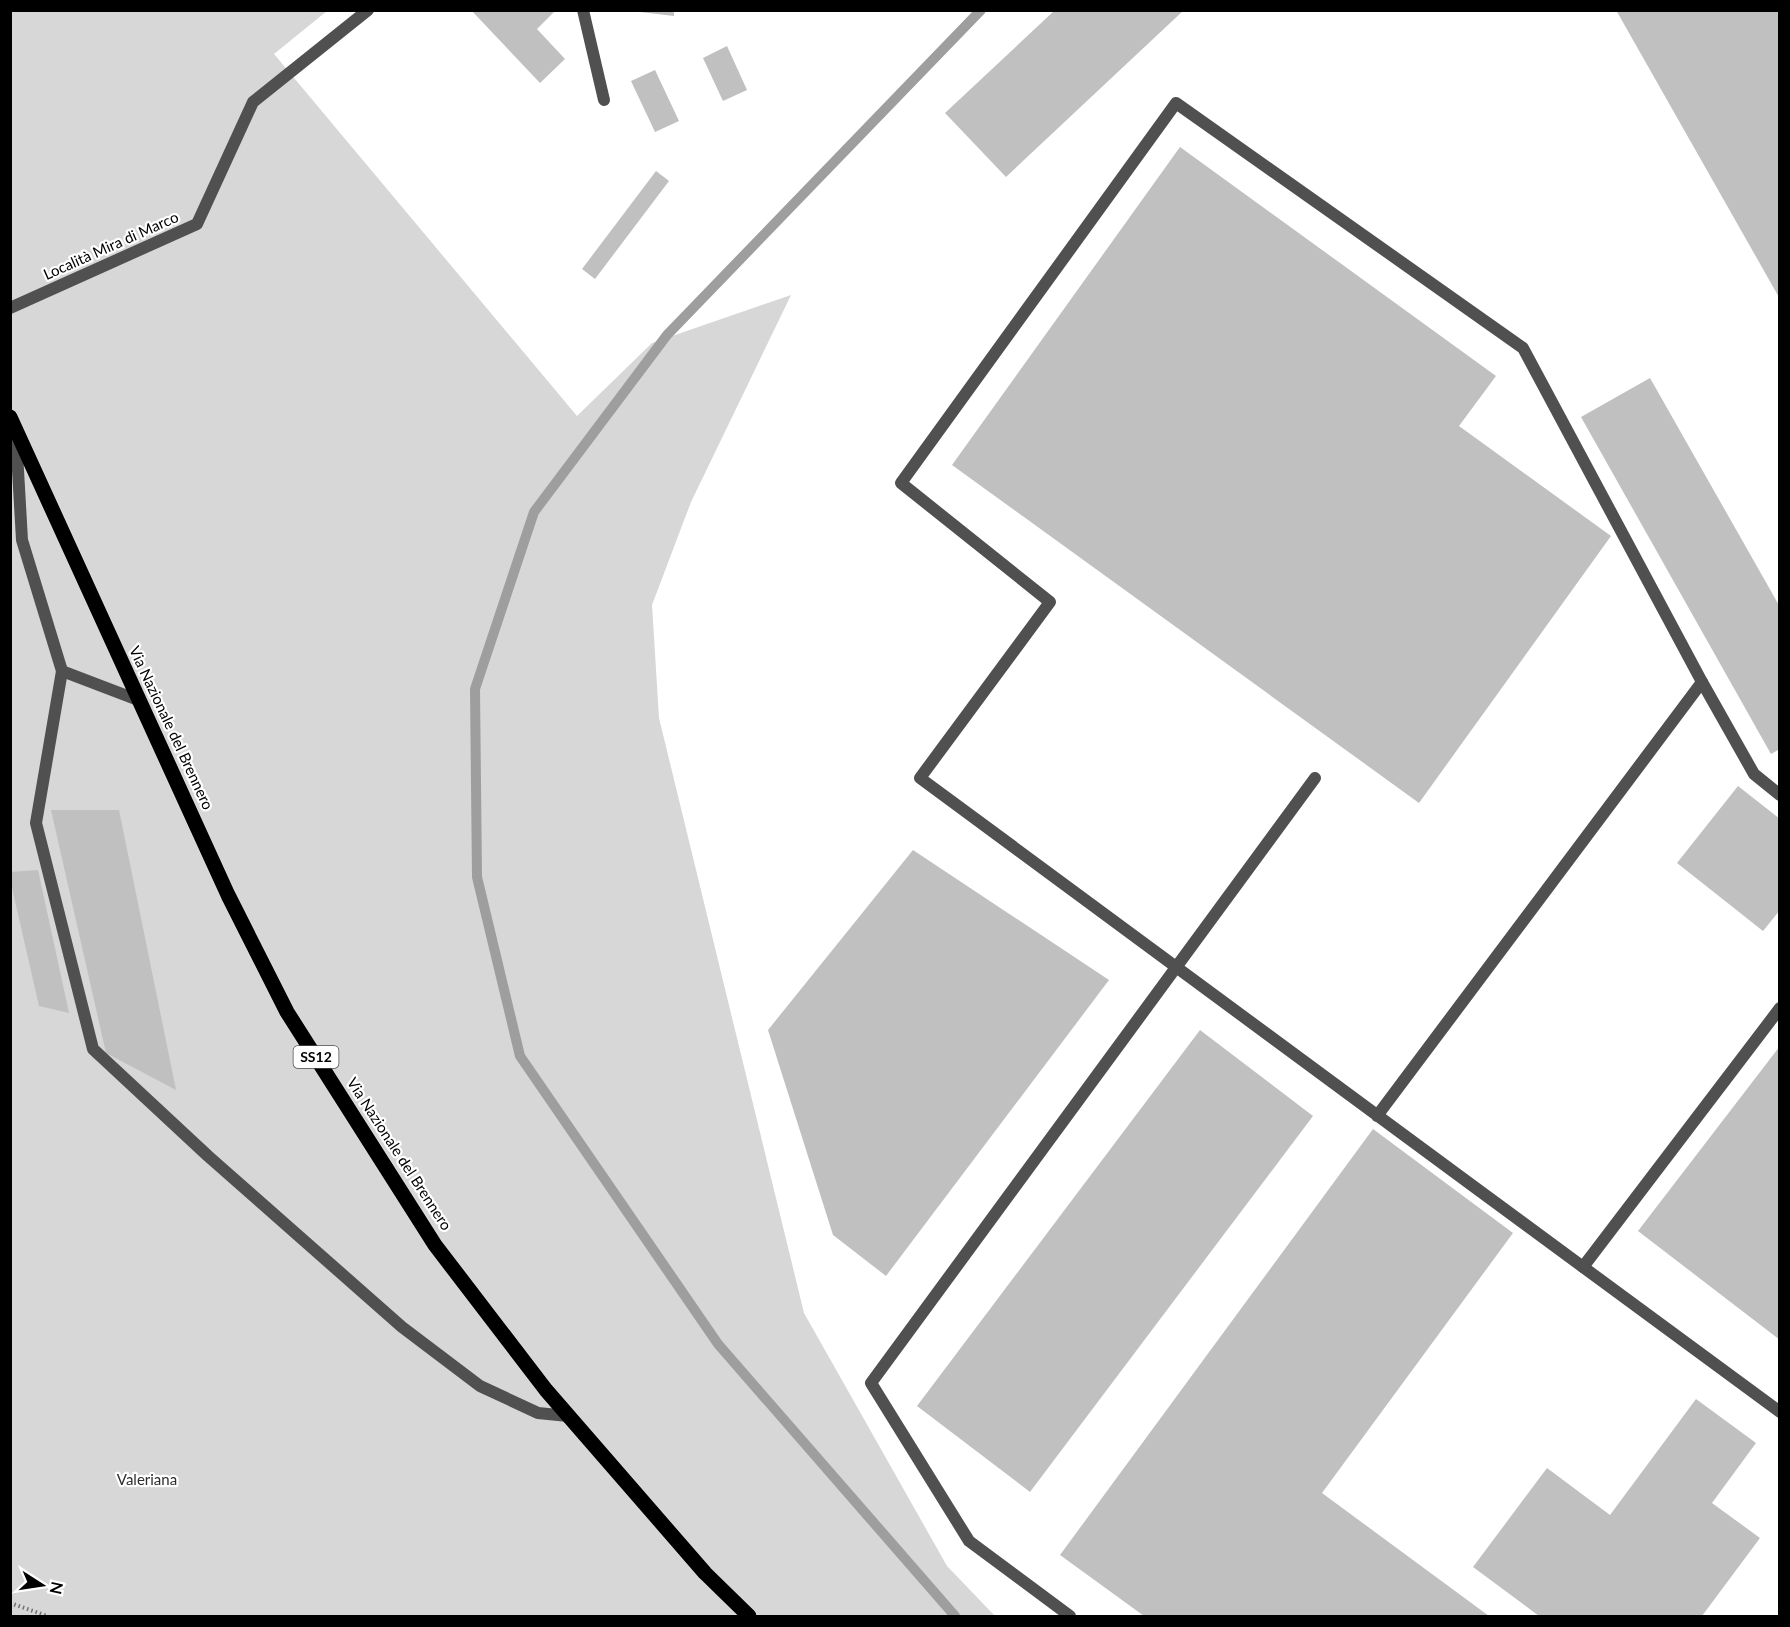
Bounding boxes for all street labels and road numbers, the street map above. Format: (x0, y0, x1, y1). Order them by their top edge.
street label: Località Mira di Marco (40, 207, 181, 283)
street label: Via Nazionale del Brennero (126, 643, 218, 812)
road number: SS12 (294, 1046, 338, 1068)
street label: Via Nazionale del Brennero (344, 1074, 456, 1233)

